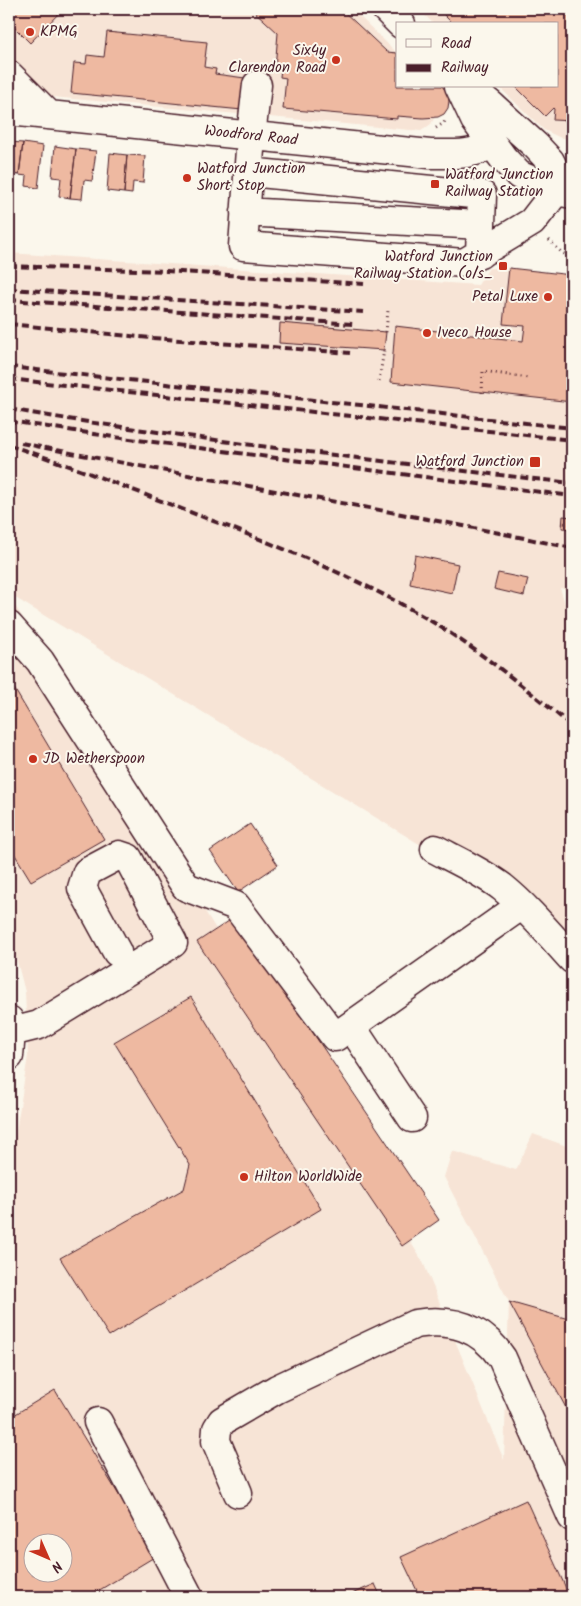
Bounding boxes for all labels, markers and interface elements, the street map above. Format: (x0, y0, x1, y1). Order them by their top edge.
place label: KPMG (40, 20, 78, 44)
legend (396, 22, 558, 88)
marker: KPMG (24, 26, 36, 38)
text: Road (441, 32, 472, 56)
place label: Six4y Clarendon Road (228, 39, 327, 80)
marker: Six4y Clarendon Road (330, 54, 342, 66)
text: Railway (441, 56, 489, 80)
street label: Woodford Road (203, 119, 299, 153)
place label: Watford Junction Short Stop (197, 157, 306, 198)
place label: Watford Junction Railway Station (445, 163, 554, 204)
marker: Watford Junction Short Stop (181, 172, 193, 184)
marker: Watford Junction Railway Station (429, 178, 441, 190)
place label: Watford Junction Railway Station (o/s_ (354, 245, 493, 286)
marker: Watford Junction Railway Station (o/s_ (497, 260, 509, 272)
place label: Petal Luxe (472, 285, 538, 309)
marker: Petal Luxe (542, 291, 554, 303)
place label: Iveco House (437, 321, 512, 345)
marker: Iveco House (421, 327, 433, 339)
place label: Watford Junction (415, 450, 524, 474)
marker: Watford Junction (528, 455, 542, 469)
place label: JD Wetherspoon (43, 747, 145, 771)
marker: JD Wetherspoon (27, 753, 39, 765)
place label: Hilton WorldWide (254, 1165, 362, 1189)
marker: Hilton WorldWide (238, 1171, 250, 1183)
north arrow (22, 1534, 72, 1584)
text: N (45, 1556, 67, 1578)

